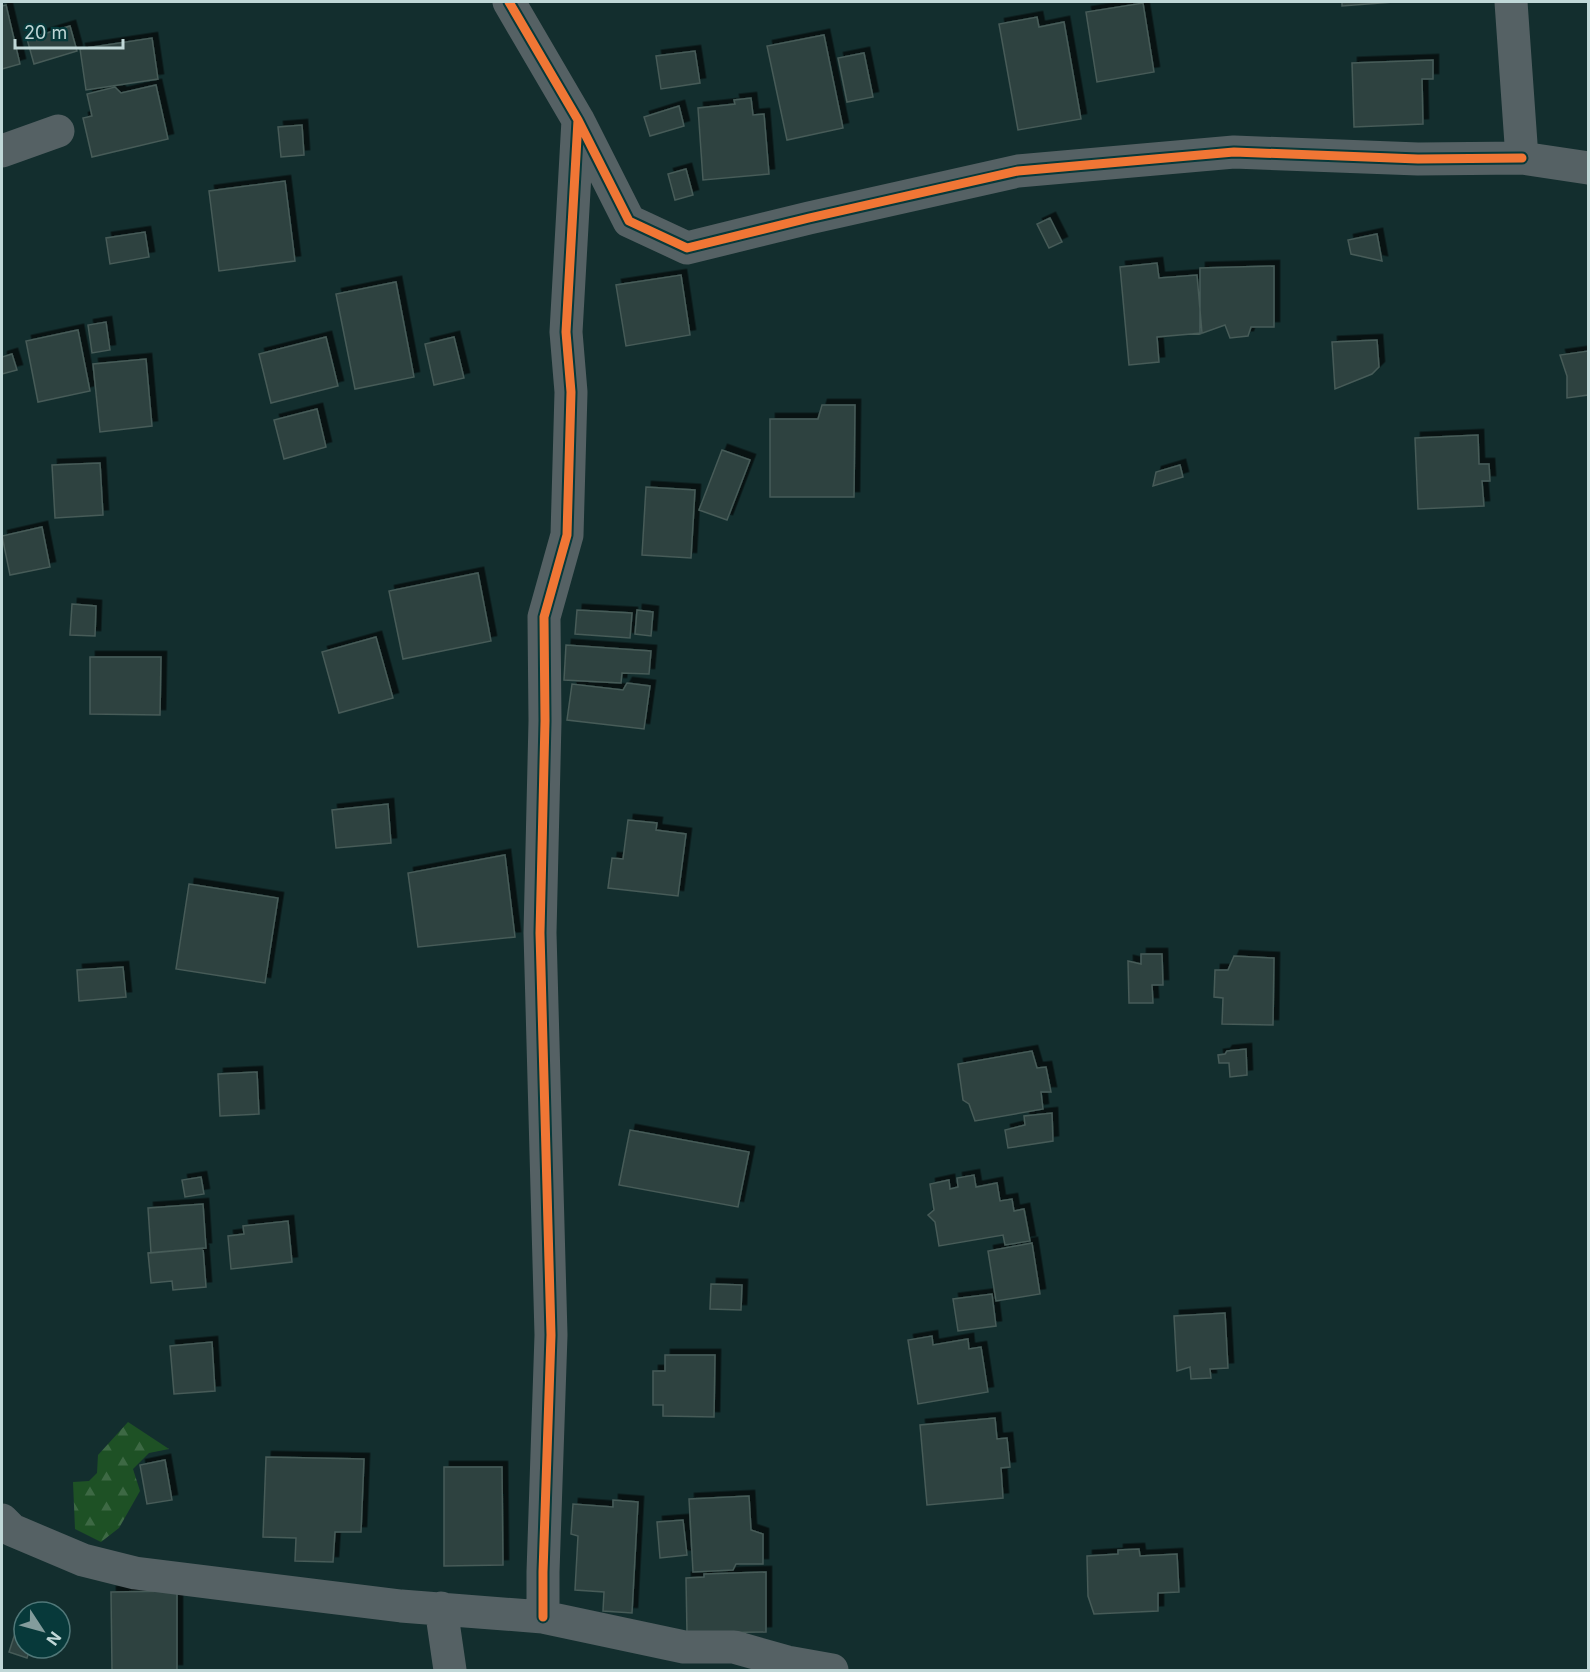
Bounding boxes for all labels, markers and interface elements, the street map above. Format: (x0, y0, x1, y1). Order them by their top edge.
scale bar (15, 12, 123, 50)
text: 20 m (24, 22, 67, 43)
north arrow (12, 1600, 72, 1660)
text: N (42, 1628, 66, 1650)

